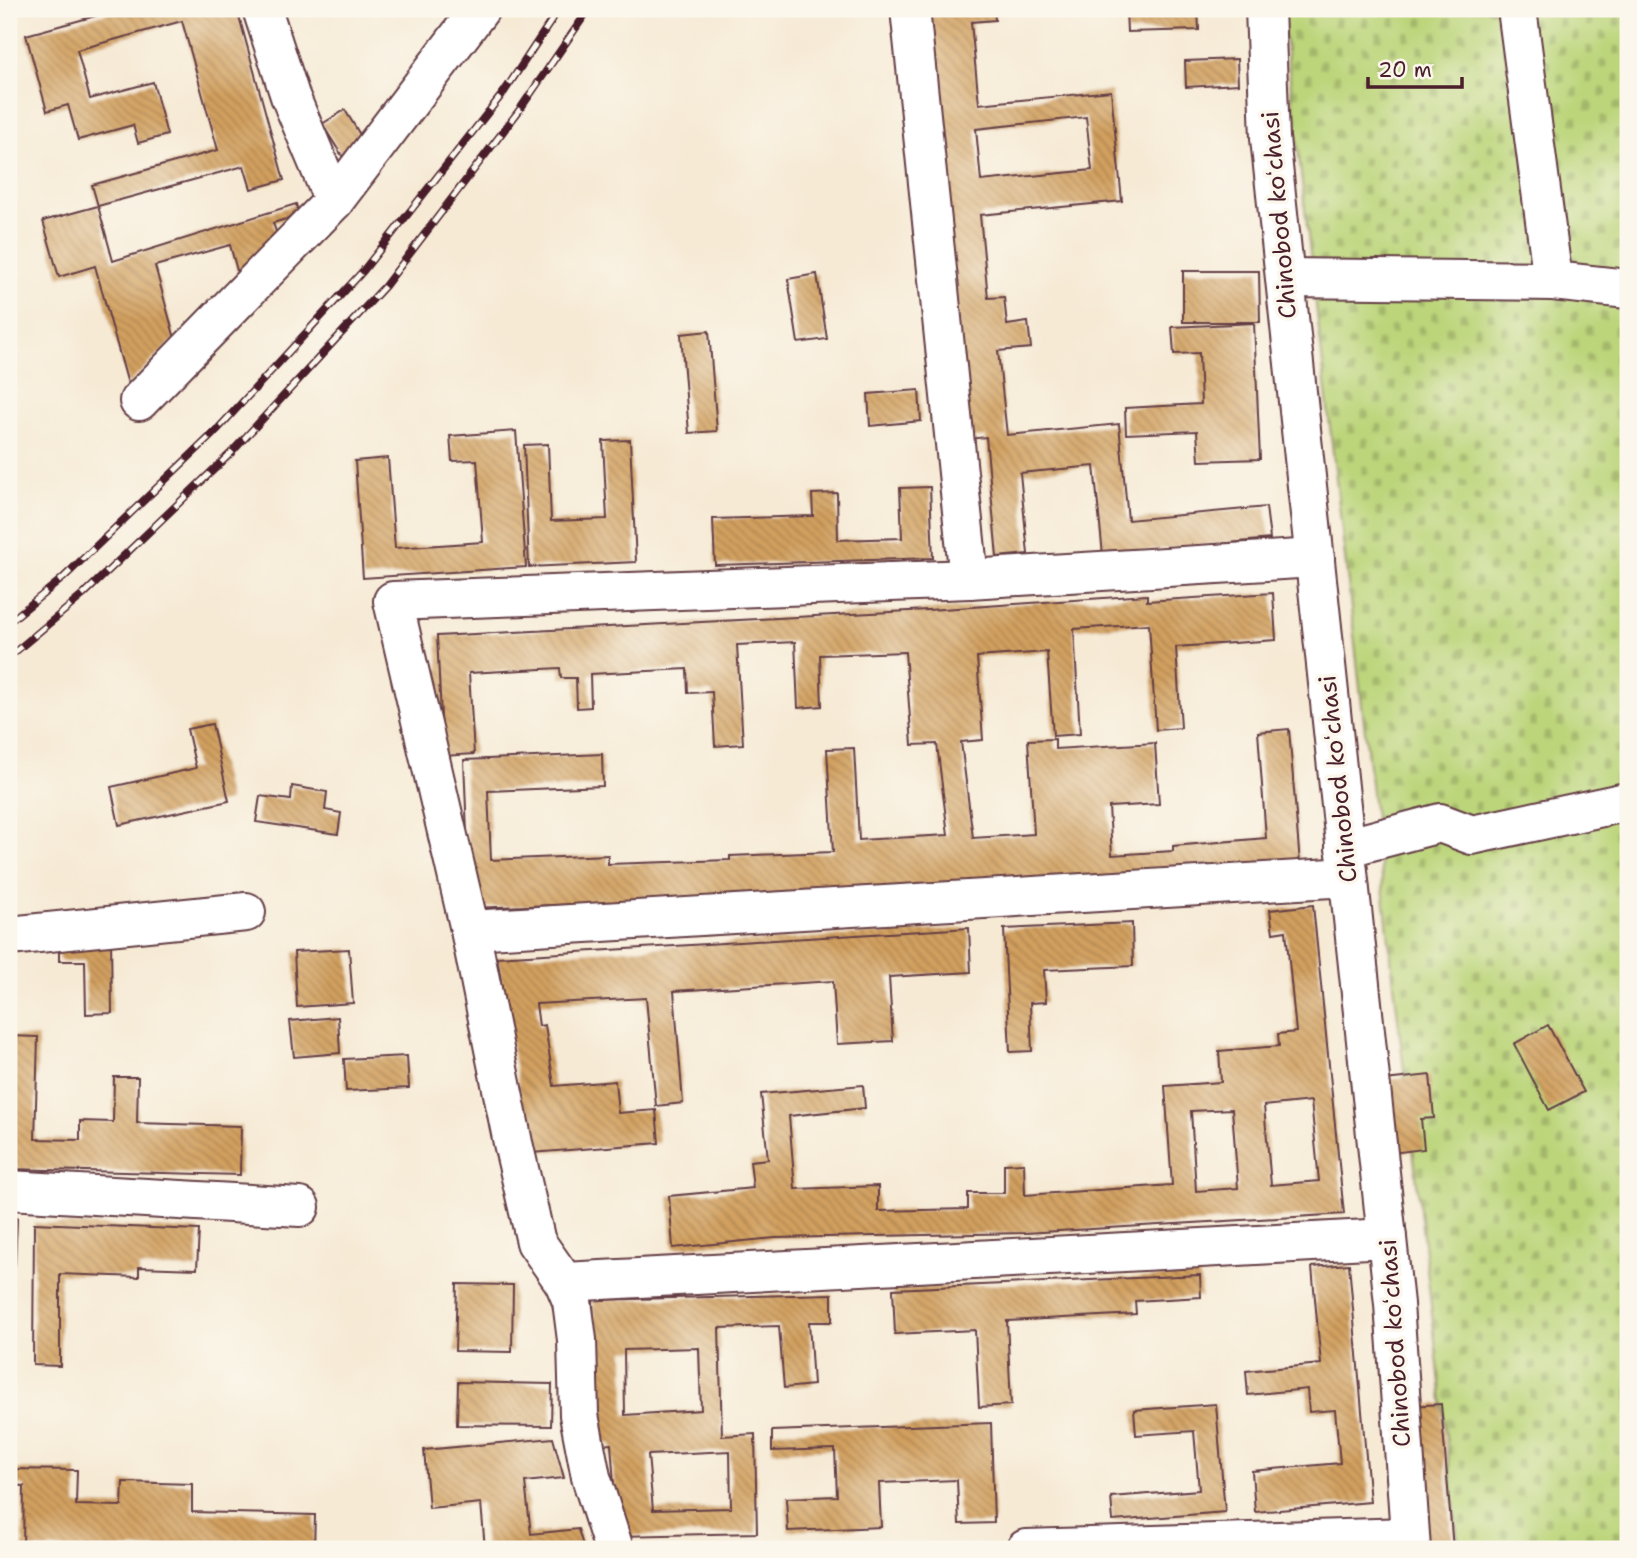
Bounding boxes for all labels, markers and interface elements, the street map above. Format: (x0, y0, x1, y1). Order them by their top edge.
scale bar (1368, 46, 1462, 90)
text: 20 m (1378, 56, 1432, 84)
street label: Chinobod koʻchasi (1254, 110, 1304, 320)
street label: Chinobod koʻchasi (1311, 674, 1365, 884)
street label: Chinobod koʻchasi (1372, 1238, 1418, 1448)

